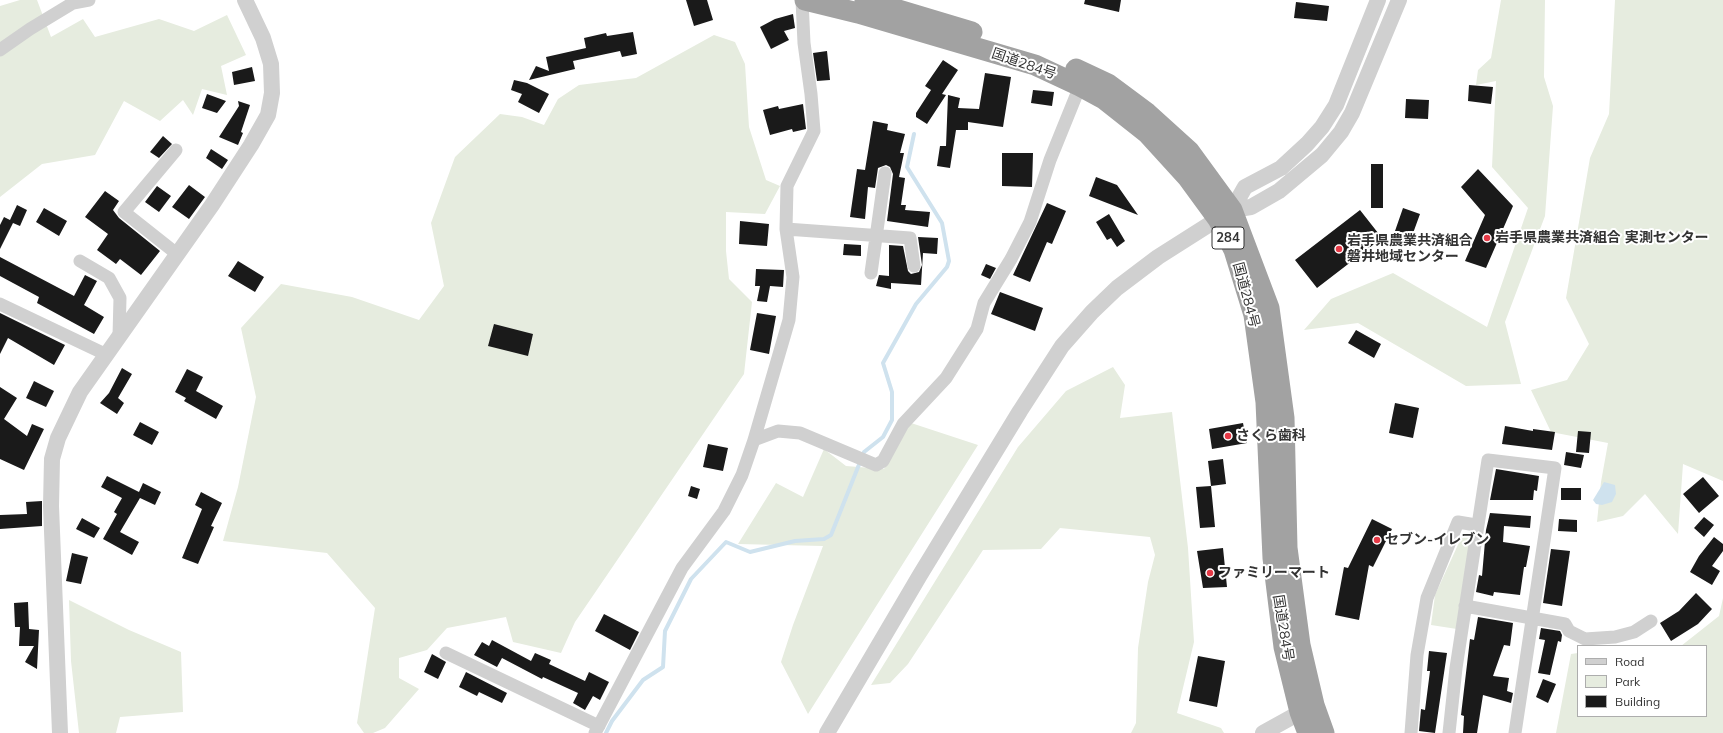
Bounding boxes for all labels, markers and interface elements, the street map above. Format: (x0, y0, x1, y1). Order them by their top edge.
street label: 国道284号 (989, 45, 1059, 83)
road number: 284 (1212, 227, 1244, 249)
place label: 岩手県農業共済組合 実測センター (1495, 230, 1709, 246)
place label: 岩手県農業共済組合 磐井地域センター (1347, 233, 1473, 266)
marker: 岩手県農業共済組合 実測センター (1482, 233, 1492, 243)
marker: 岩手県農業共済組合 磐井地域センター (1334, 244, 1344, 254)
street label: 国道284号 (1229, 260, 1263, 330)
place label: さくら歯科 (1236, 428, 1306, 444)
marker: さくら歯科 (1223, 431, 1233, 441)
place label: セブン-イレブン (1385, 532, 1489, 548)
marker: セブン-イレブン (1372, 535, 1382, 545)
place label: ファミリーマート (1218, 565, 1330, 581)
marker: ファミリーマート (1205, 568, 1215, 578)
street label: 国道284号 (1269, 593, 1297, 663)
legend (1577, 645, 1707, 717)
text: Road (1615, 654, 1644, 669)
text: Park (1615, 674, 1640, 689)
text: Building (1615, 694, 1660, 709)

